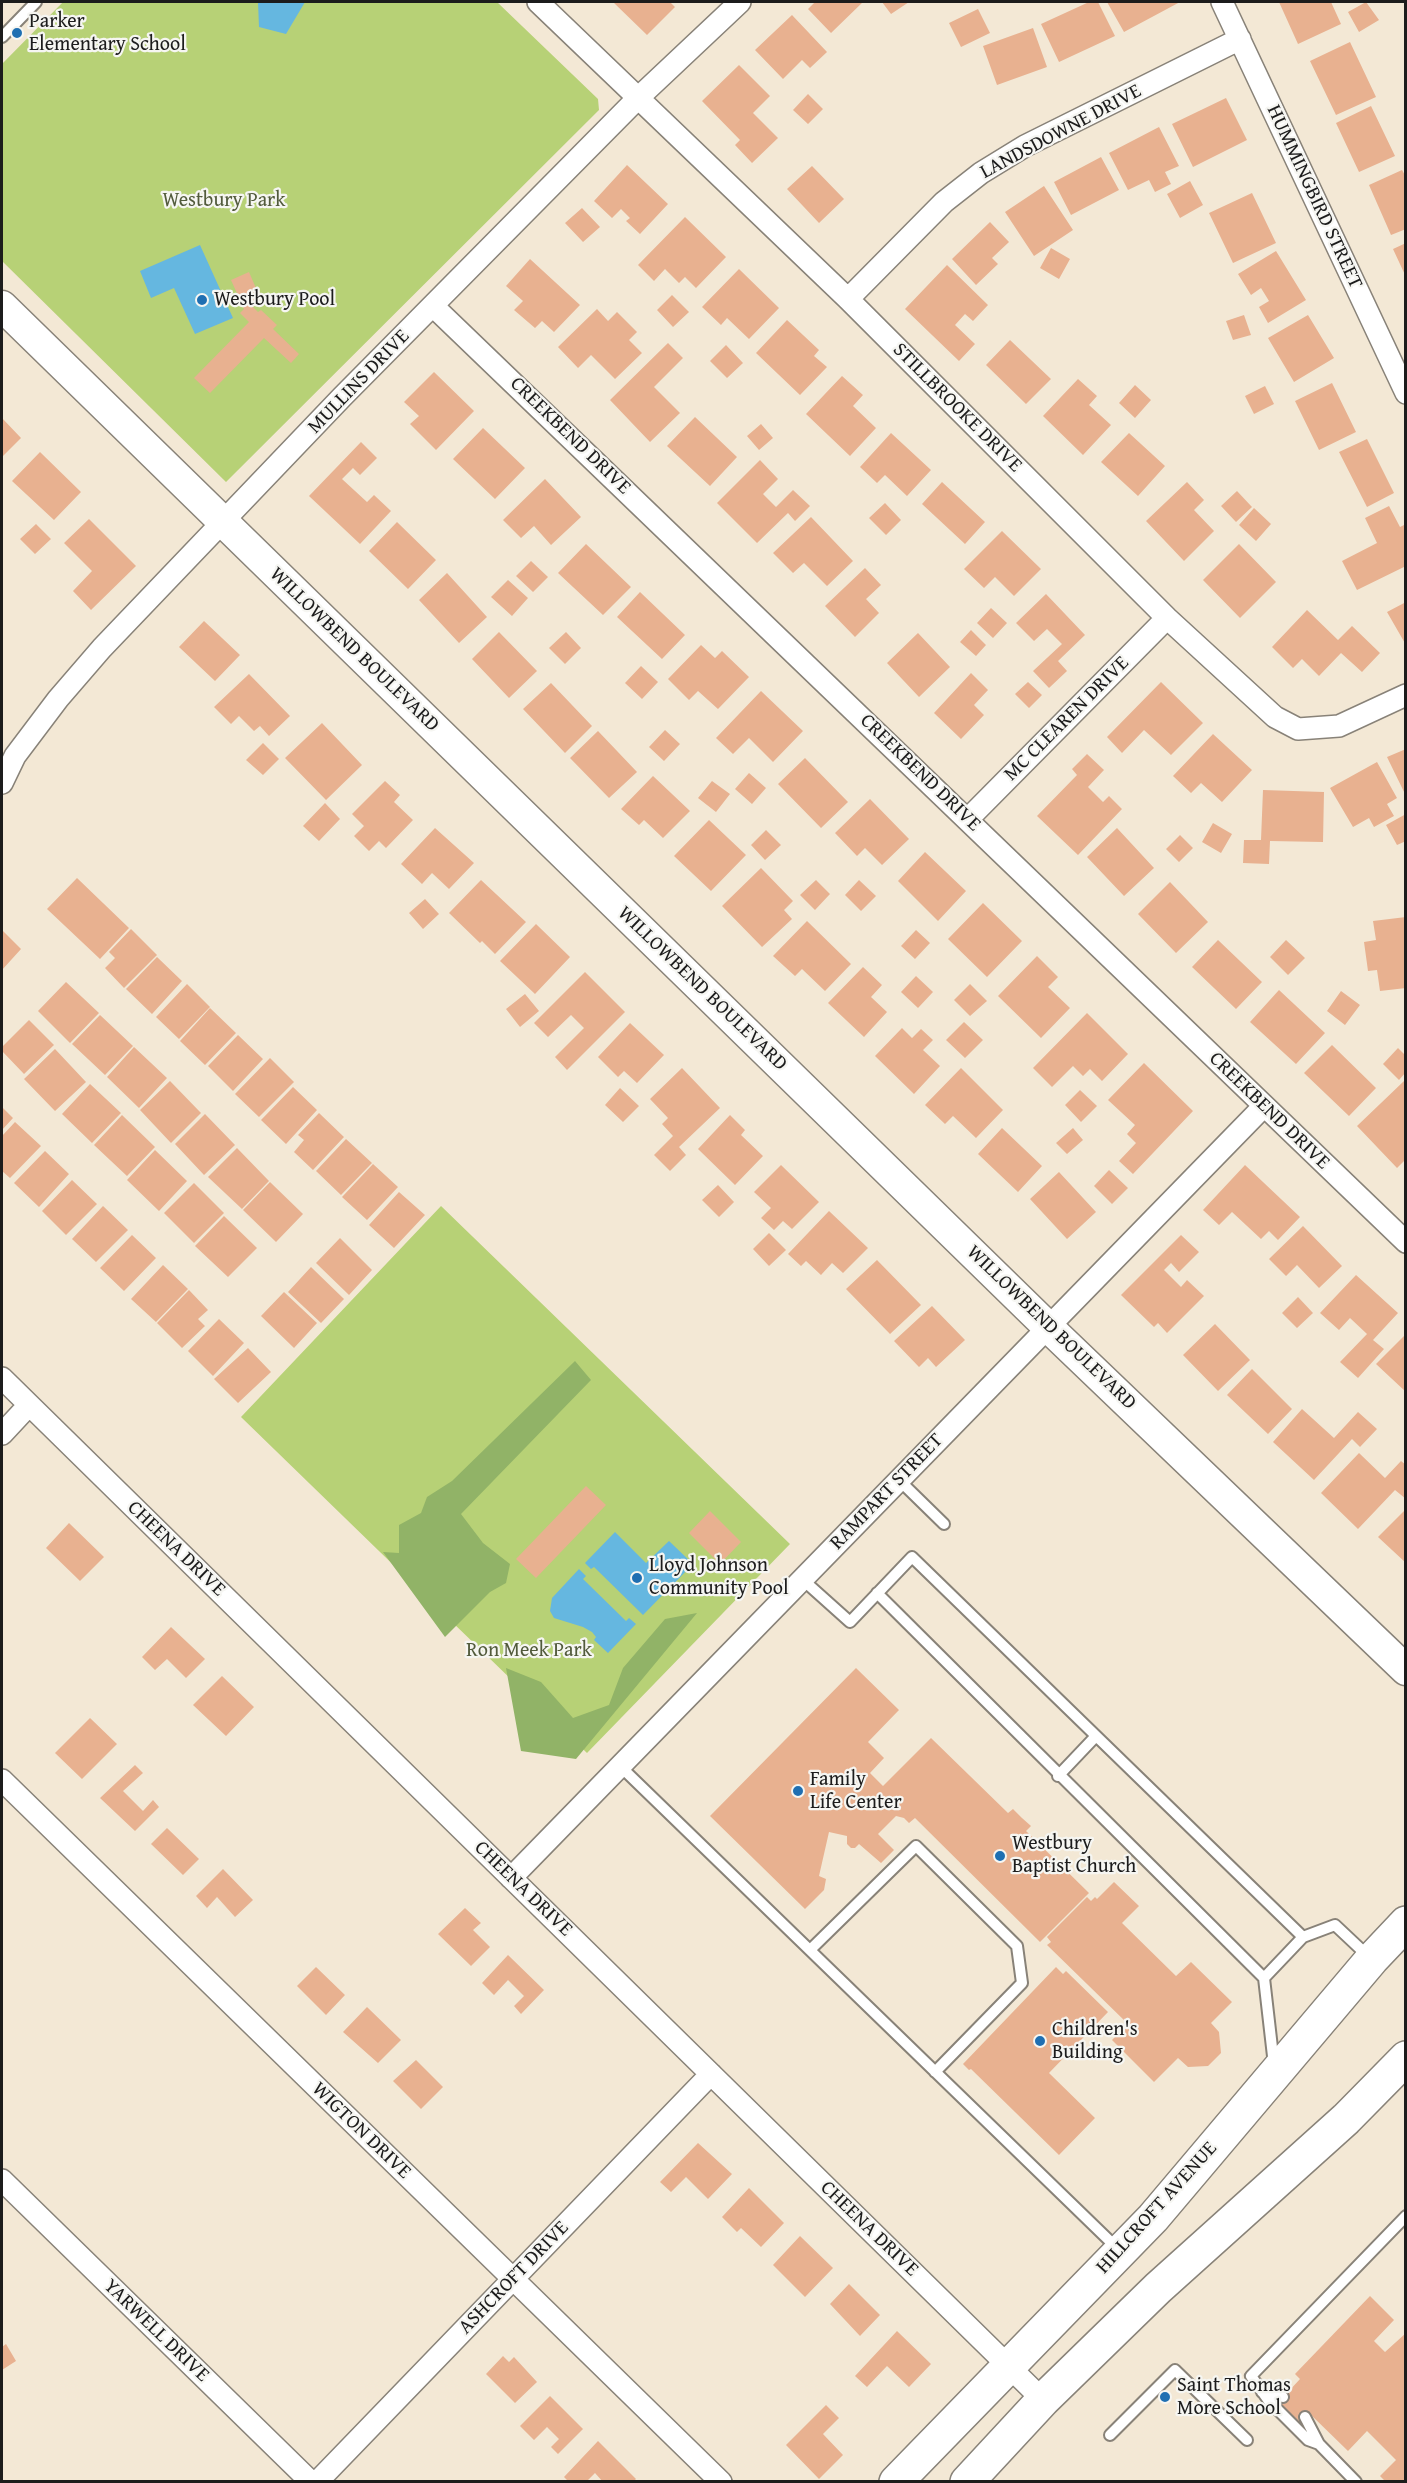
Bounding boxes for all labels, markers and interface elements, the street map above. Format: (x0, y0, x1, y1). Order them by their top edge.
place label: Parker Elementary School (29, 10, 186, 57)
marker: Parker Elementary School (10, 26, 24, 40)
street label: LANDSDOWNE DRIVE (976, 79, 1146, 185)
street label: HUMMINGBIRD STREET (1261, 101, 1367, 293)
park label: Westbury Park (163, 189, 285, 213)
place label: Westbury Pool (214, 288, 335, 312)
marker: Westbury Pool (195, 293, 209, 307)
street label: MULLINS DRIVE (303, 325, 415, 439)
street label: STILLBROOKE DRIVE (887, 338, 1027, 478)
street label: CREEKBEND DRIVE (505, 372, 635, 500)
street label: WILLOWBEND BOULEVARD (264, 563, 444, 737)
street label: MC CLEAREN DRIVE (1000, 652, 1134, 786)
street label: CREEKBEND DRIVE (855, 709, 985, 837)
street label: WILLOWBEND BOULEVARD (612, 902, 792, 1076)
street label: CREEKBEND DRIVE (1204, 1047, 1334, 1175)
street label: WILLOWBEND BOULEVARD (961, 1241, 1141, 1415)
street label: RAMPART STREET (825, 1429, 949, 1555)
street label: CHEENA DRIVE (122, 1496, 230, 1602)
place label: Lloyd Johnson Community Pool (649, 1554, 789, 1601)
marker: Lloyd Johnson Community Pool (630, 1571, 644, 1585)
park label: Ron Meek Park (466, 1639, 592, 1663)
place label: Family Life Center (810, 1768, 902, 1815)
marker: Family Life Center (791, 1784, 805, 1798)
place label: Westbury Baptist Church (1012, 1832, 1136, 1879)
street label: CHEENA DRIVE (469, 1836, 577, 1942)
marker: Westbury Baptist Church (993, 1849, 1007, 1863)
place label: Children's Building (1052, 2018, 1138, 2065)
marker: Children's Building (1033, 2034, 1047, 2048)
street label: WIGTON DRIVE (306, 2078, 416, 2184)
street label: HILLCROFT AVENUE (1092, 2137, 1222, 2279)
street label: CHEENA DRIVE (815, 2176, 923, 2282)
street label: ASHCROFT DRIVE (454, 2216, 574, 2340)
street label: YARWELL DRIVE (98, 2275, 214, 2387)
place label: Saint Thomas More School (1177, 2374, 1291, 2421)
marker: Saint Thomas More School (1158, 2390, 1172, 2404)

